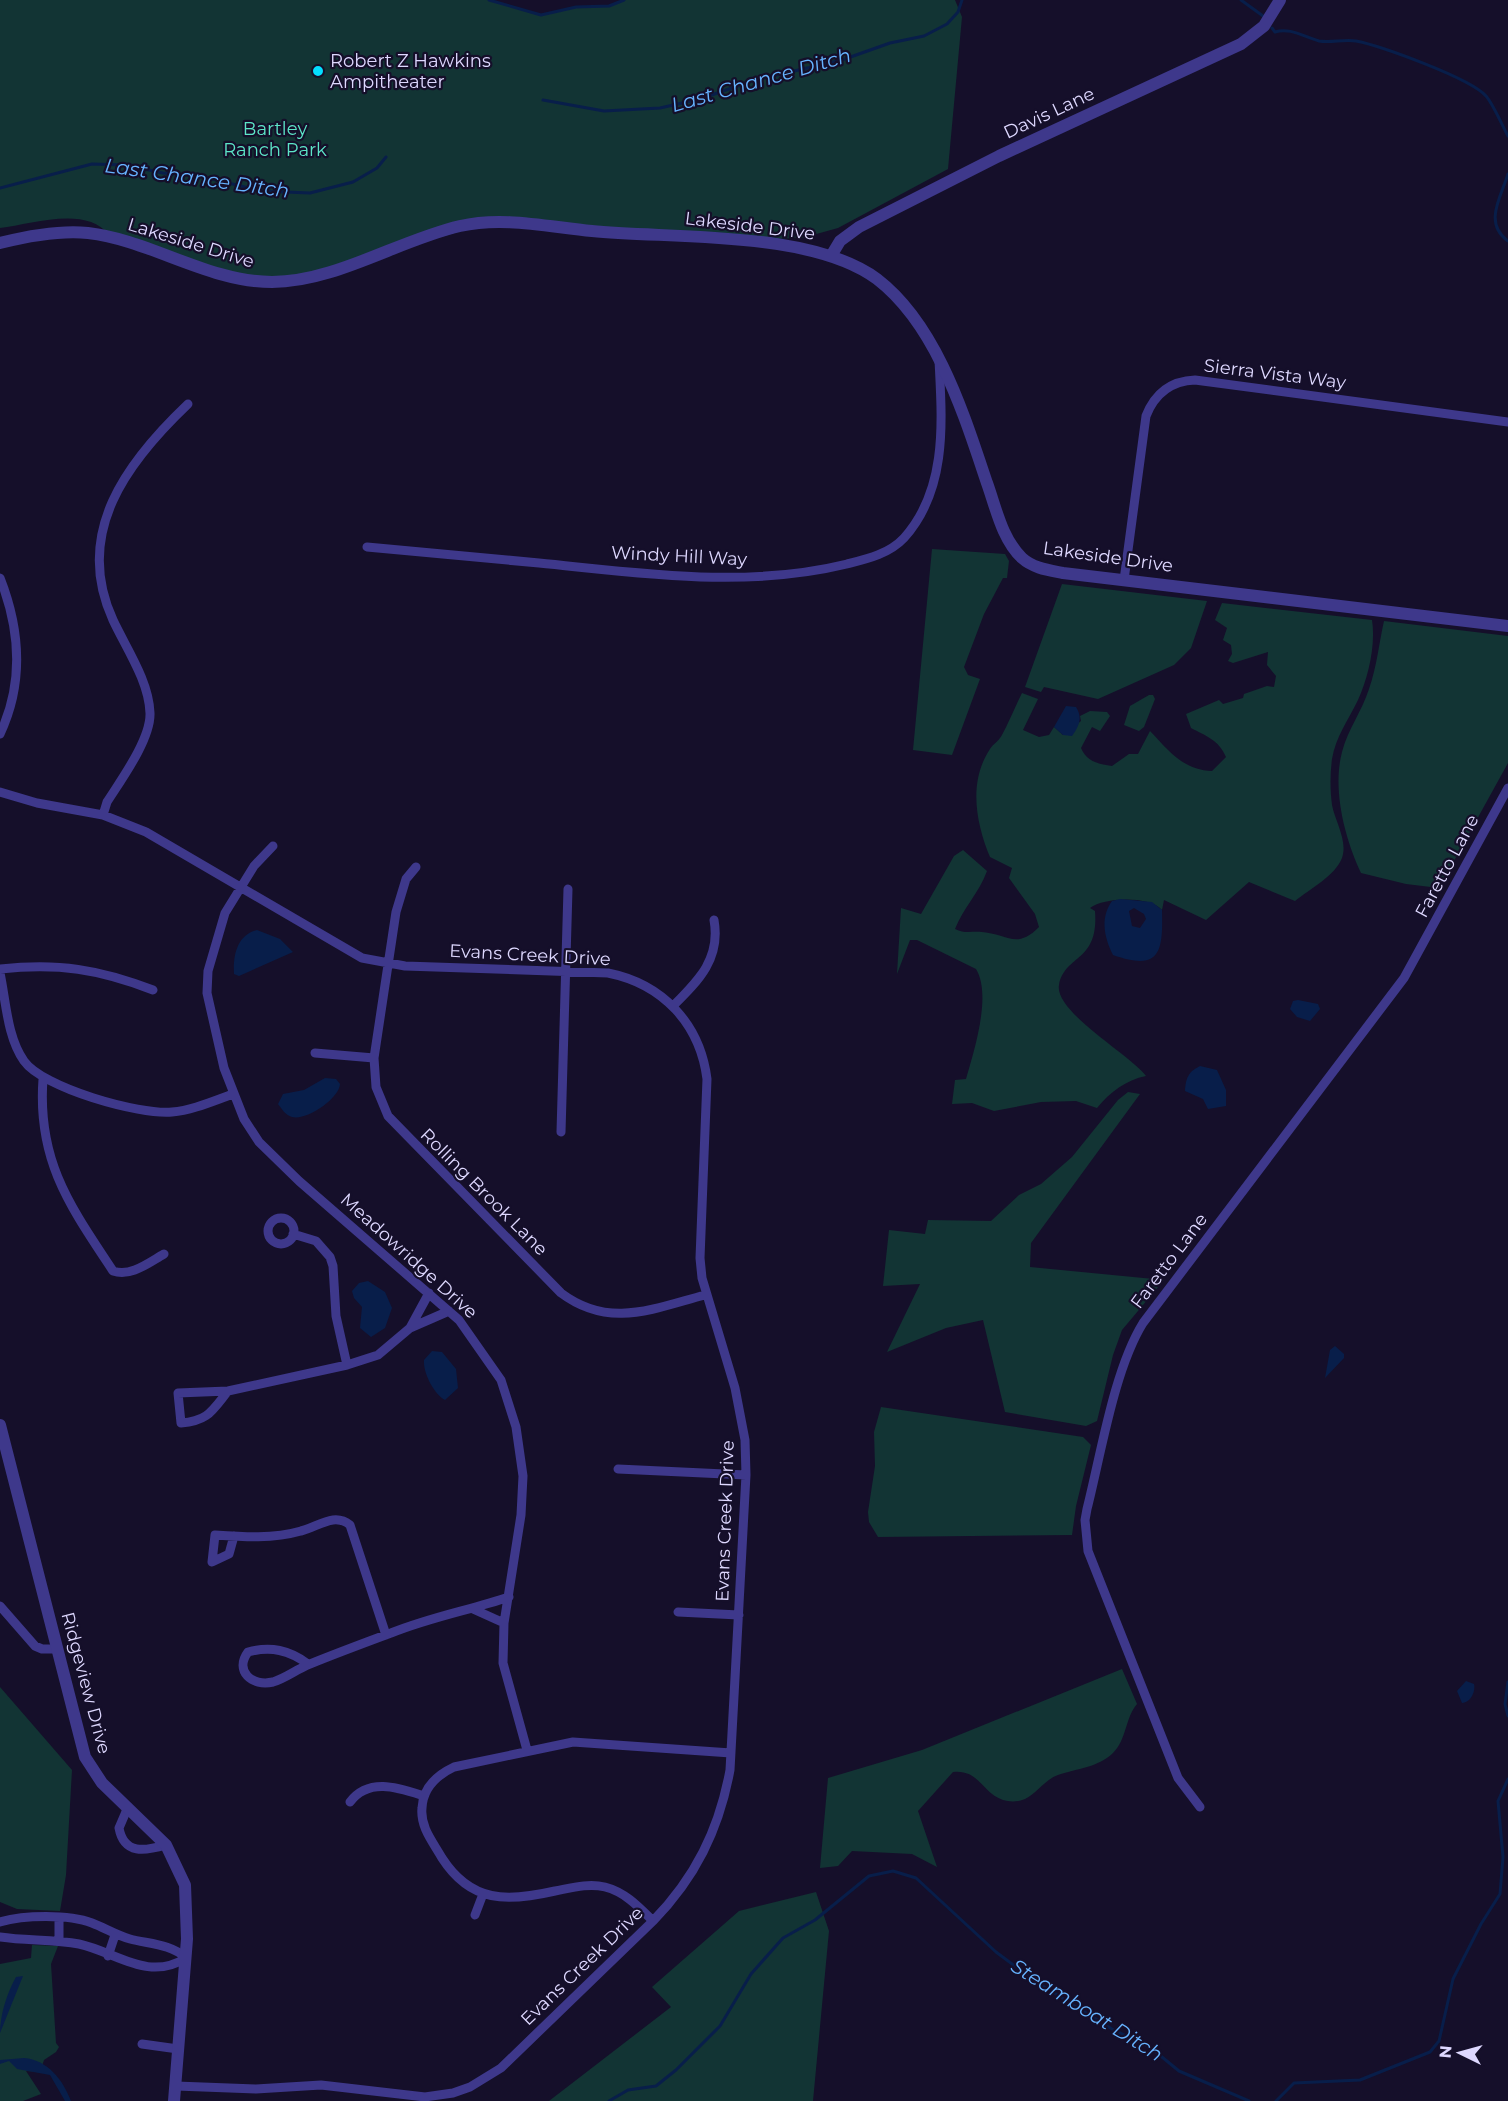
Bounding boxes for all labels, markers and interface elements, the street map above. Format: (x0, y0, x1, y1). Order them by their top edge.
water label: Last Chance Ditch (668, 43, 854, 117)
place label: Robert Z Hawkins Ampitheater (330, 50, 491, 93)
marker: Robert Z Hawkins Ampitheater (311, 64, 325, 78)
street label: Davis Lane (1000, 82, 1098, 144)
park label: Bartley Ranch Park (223, 118, 327, 161)
water label: Last Chance Ditch (103, 153, 291, 203)
street label: Lakeside Drive (684, 207, 816, 245)
street label: Lakeside Drive (125, 213, 257, 273)
street label: Sierra Vista Way (1203, 354, 1347, 394)
street label: Lakeside Drive (1042, 537, 1175, 577)
street label: Windy Hill Way (610, 541, 748, 571)
street label: Faretto Lane (1411, 810, 1483, 921)
street label: Evans Creek Drive (449, 940, 611, 970)
street label: Rolling Brook Lane (416, 1124, 552, 1260)
street label: Meadowridge Drive (336, 1189, 482, 1323)
street label: Faretto Lane (1126, 1209, 1212, 1313)
street label: Evans Creek Drive (711, 1440, 739, 1602)
street label: Ridgeview Drive (56, 1610, 116, 1757)
street label: Evans Creek Drive (516, 1902, 648, 2030)
water label: Steamboat Ditch (1007, 1954, 1167, 2066)
north arrow (1430, 2023, 1490, 2083)
text: N (1436, 2044, 1456, 2059)

